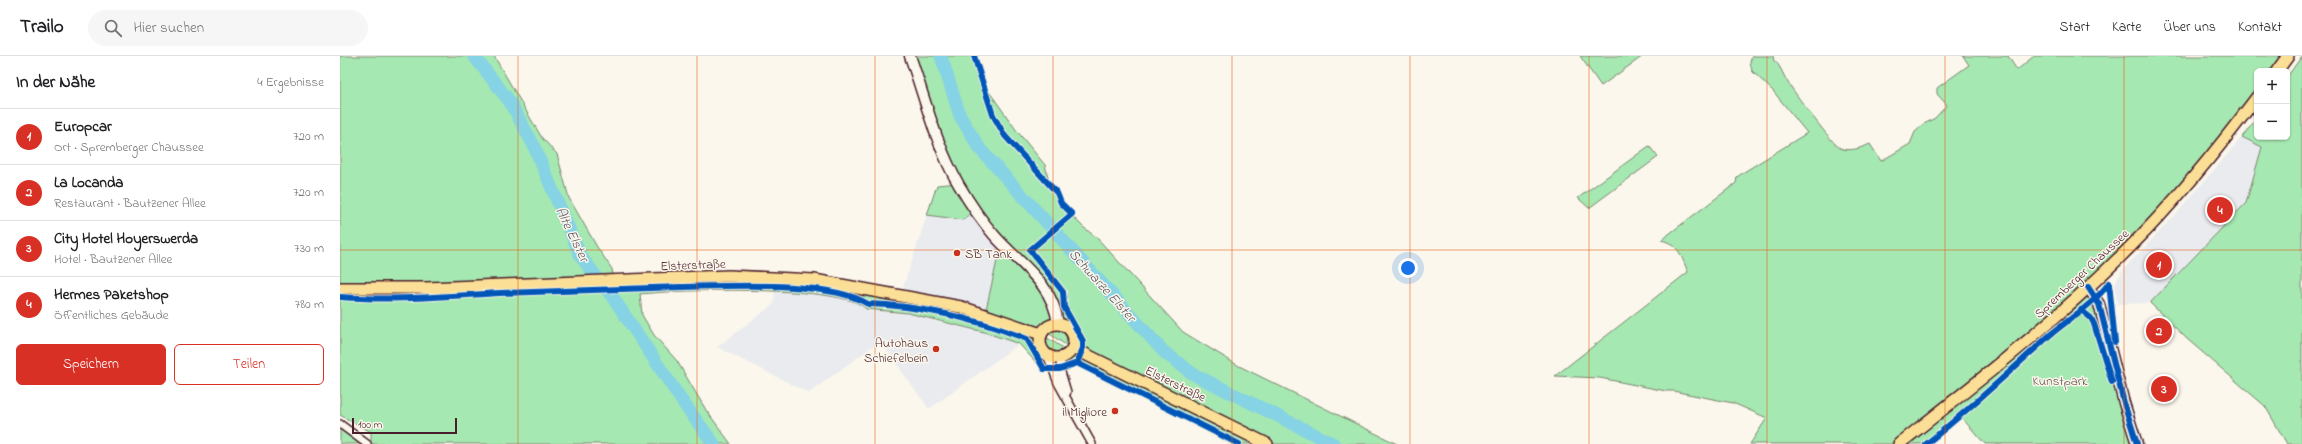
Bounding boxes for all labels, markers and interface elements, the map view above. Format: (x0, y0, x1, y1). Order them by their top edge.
search box (88, 10, 368, 46)
text: Trailo (20, 14, 64, 41)
icon: search (102, 17, 124, 39)
text: Hier suchen (134, 17, 204, 39)
text: Start (2060, 17, 2090, 38)
text: Karte (2112, 17, 2142, 38)
text: Über uns (2164, 17, 2216, 38)
text: Kontakt (2238, 17, 2282, 38)
map controls (2254, 68, 2290, 140)
button: + (2254, 68, 2290, 104)
text: In der Nähe (16, 70, 95, 95)
text: 4 Ergebnisse (257, 73, 324, 92)
button: − (2254, 104, 2290, 140)
text: Europcar (54, 116, 112, 138)
text: 1 (27, 127, 31, 146)
text: 720 m (293, 127, 324, 146)
text: Ort · Spremberger Chaussee (54, 138, 204, 157)
text: La Locanda (54, 172, 123, 194)
text: 2 (26, 183, 32, 202)
text: 720 m (293, 183, 324, 202)
text: Restaurant · Bautzener Allee (54, 194, 206, 213)
pin: 4 (2207, 195, 2233, 225)
water label: Alte Elster (549, 204, 595, 267)
street label: Spremberger Chaussee (2030, 225, 2135, 324)
text: City Hotel Hoyerswerda (54, 228, 198, 250)
text: 3 (26, 239, 32, 258)
text: 730 m (294, 239, 324, 258)
place label: SB Tank (965, 245, 1012, 264)
water label: Schwarze Elster (1063, 245, 1142, 328)
marker: SB Tank (952, 248, 962, 258)
text: Hotel · Bautzener Allee (54, 250, 172, 269)
pin: 1 (2146, 250, 2172, 280)
street label: Elsterstraße (660, 255, 726, 276)
your location (1398, 258, 1418, 278)
text: Hermes Paketshop (54, 284, 169, 306)
text: 4 (26, 295, 32, 314)
text: 780 m (295, 295, 324, 314)
text: Öffentliches Gebäude (54, 306, 169, 325)
pin: 2 (2146, 316, 2172, 346)
place label: Autohaus Schiefelbein (864, 334, 928, 368)
button: Speichern (16, 344, 166, 385)
button: Teilen (174, 344, 324, 385)
marker: Autohaus Schiefelbein (931, 344, 941, 354)
street label: Elsterstraße (1142, 361, 1209, 407)
park label: Kunstpark (2033, 372, 2088, 391)
pin: 3 (2151, 374, 2177, 404)
place label: il Migliore (1063, 403, 1107, 423)
marker: il Migliore (1110, 406, 1120, 416)
scale bar (352, 416, 457, 435)
text: 100 m (358, 417, 382, 433)

